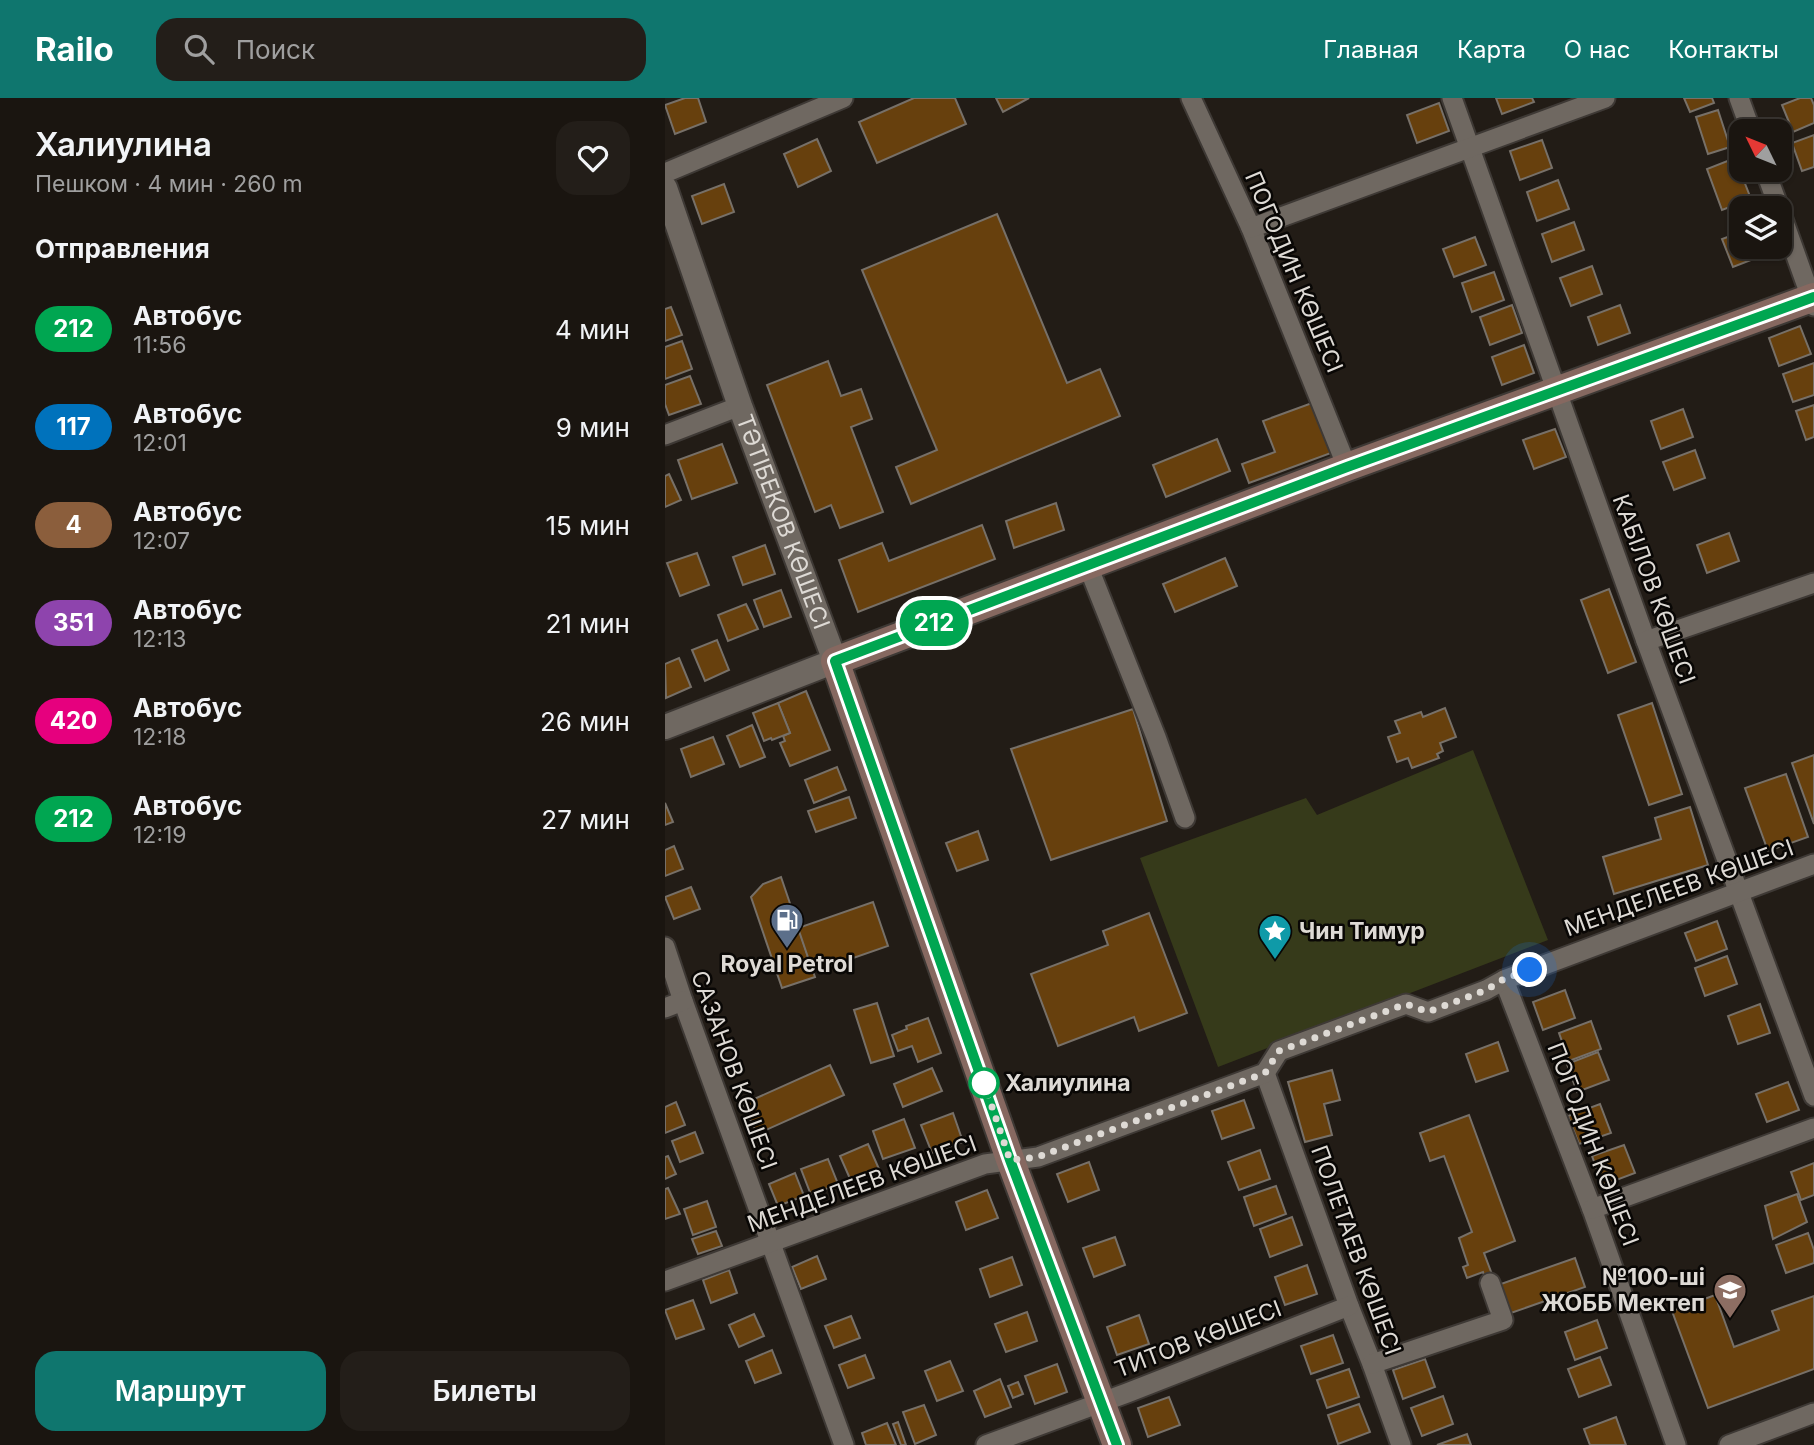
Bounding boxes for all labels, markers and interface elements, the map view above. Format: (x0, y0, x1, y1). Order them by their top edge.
search box (156, 18, 646, 81)
text: Railo (35, 29, 114, 69)
icon: search (180, 30, 218, 68)
text: Поиск (236, 34, 315, 65)
text: Главная (1323, 35, 1419, 64)
text: Карта (1457, 35, 1526, 64)
text: О нас (1564, 35, 1630, 64)
text: Контакты (1668, 35, 1779, 64)
north arrow (1729, 119, 1792, 182)
map controls (1729, 119, 1792, 259)
button: heart (556, 121, 630, 195)
text: Халиулина (35, 124, 212, 164)
street label: ПОГОДИН КӨШЕСІ (1239, 167, 1349, 377)
text: Пешком · 4 мин · 260 m (35, 170, 303, 198)
button: layers (1729, 196, 1792, 259)
text: Отправления (35, 233, 210, 264)
text: Автобус (133, 300, 242, 331)
text: 212 (53, 314, 94, 343)
text: 4 мин (555, 314, 630, 345)
text: 11:56 (133, 331, 187, 359)
text: Автобус (133, 398, 242, 429)
street label: ТӘТІБЕКОВ КӨШЕСІ (730, 411, 836, 633)
text: 117 (56, 412, 91, 441)
text: 9 мин (556, 412, 630, 443)
text: 12:01 (133, 429, 187, 457)
street label: КАБІЛОВ КӨШЕСІ (1607, 490, 1701, 688)
text: Автобус (133, 496, 242, 527)
text: 4 (65, 510, 82, 539)
text: 15 мин (546, 510, 630, 541)
text: 12:07 (133, 527, 190, 555)
text: Автобус (133, 594, 242, 625)
line badge: 212 (894, 600, 974, 646)
text: 351 (53, 608, 94, 637)
text: 21 мин (545, 608, 630, 639)
text: 212 (914, 608, 954, 637)
text: 12:13 (133, 625, 187, 653)
text: Автобус (133, 692, 242, 723)
text: 420 (50, 706, 97, 735)
text: 26 мин (540, 706, 630, 737)
text: 12:18 (133, 723, 187, 751)
text: Автобус (133, 790, 242, 821)
text: 212 (53, 804, 94, 833)
text: 27 мин (541, 804, 630, 835)
text: 12:19 (133, 821, 187, 849)
street label: МЕНДЕЛЕЕВ КӨШЕСІ (1561, 833, 1797, 943)
fuel station icon: Royal Petrol (768, 901, 806, 950)
place icon: Чин Тимур (1256, 912, 1294, 961)
place label: Чин Тимур (1299, 917, 1425, 945)
place label: Royal Petrol (720, 950, 854, 978)
your location (1512, 952, 1547, 987)
street label: САЗАНОВ КӨШЕСІ (685, 967, 783, 1173)
street label: ПОГОДИН КӨШЕСІ (1541, 1038, 1645, 1250)
marker: Халиулина (969, 1068, 999, 1098)
place label: Халиулина (1005, 1069, 1131, 1097)
street label: МЕНДЕЛЕЕВ КӨШЕСІ (744, 1129, 980, 1239)
street label: ПОЛЕТАЕВ КӨШЕСІ (1305, 1141, 1407, 1359)
place label: №100-ші ЖОББ Мектеп (1541, 1263, 1705, 1317)
school or university icon: №100-ші ЖОББ Мектеп (1711, 1271, 1749, 1320)
street label: ТИТОВ КӨШЕСІ (1111, 1294, 1285, 1384)
button: Маршрут (35, 1351, 326, 1431)
button: Билеты (340, 1351, 630, 1431)

